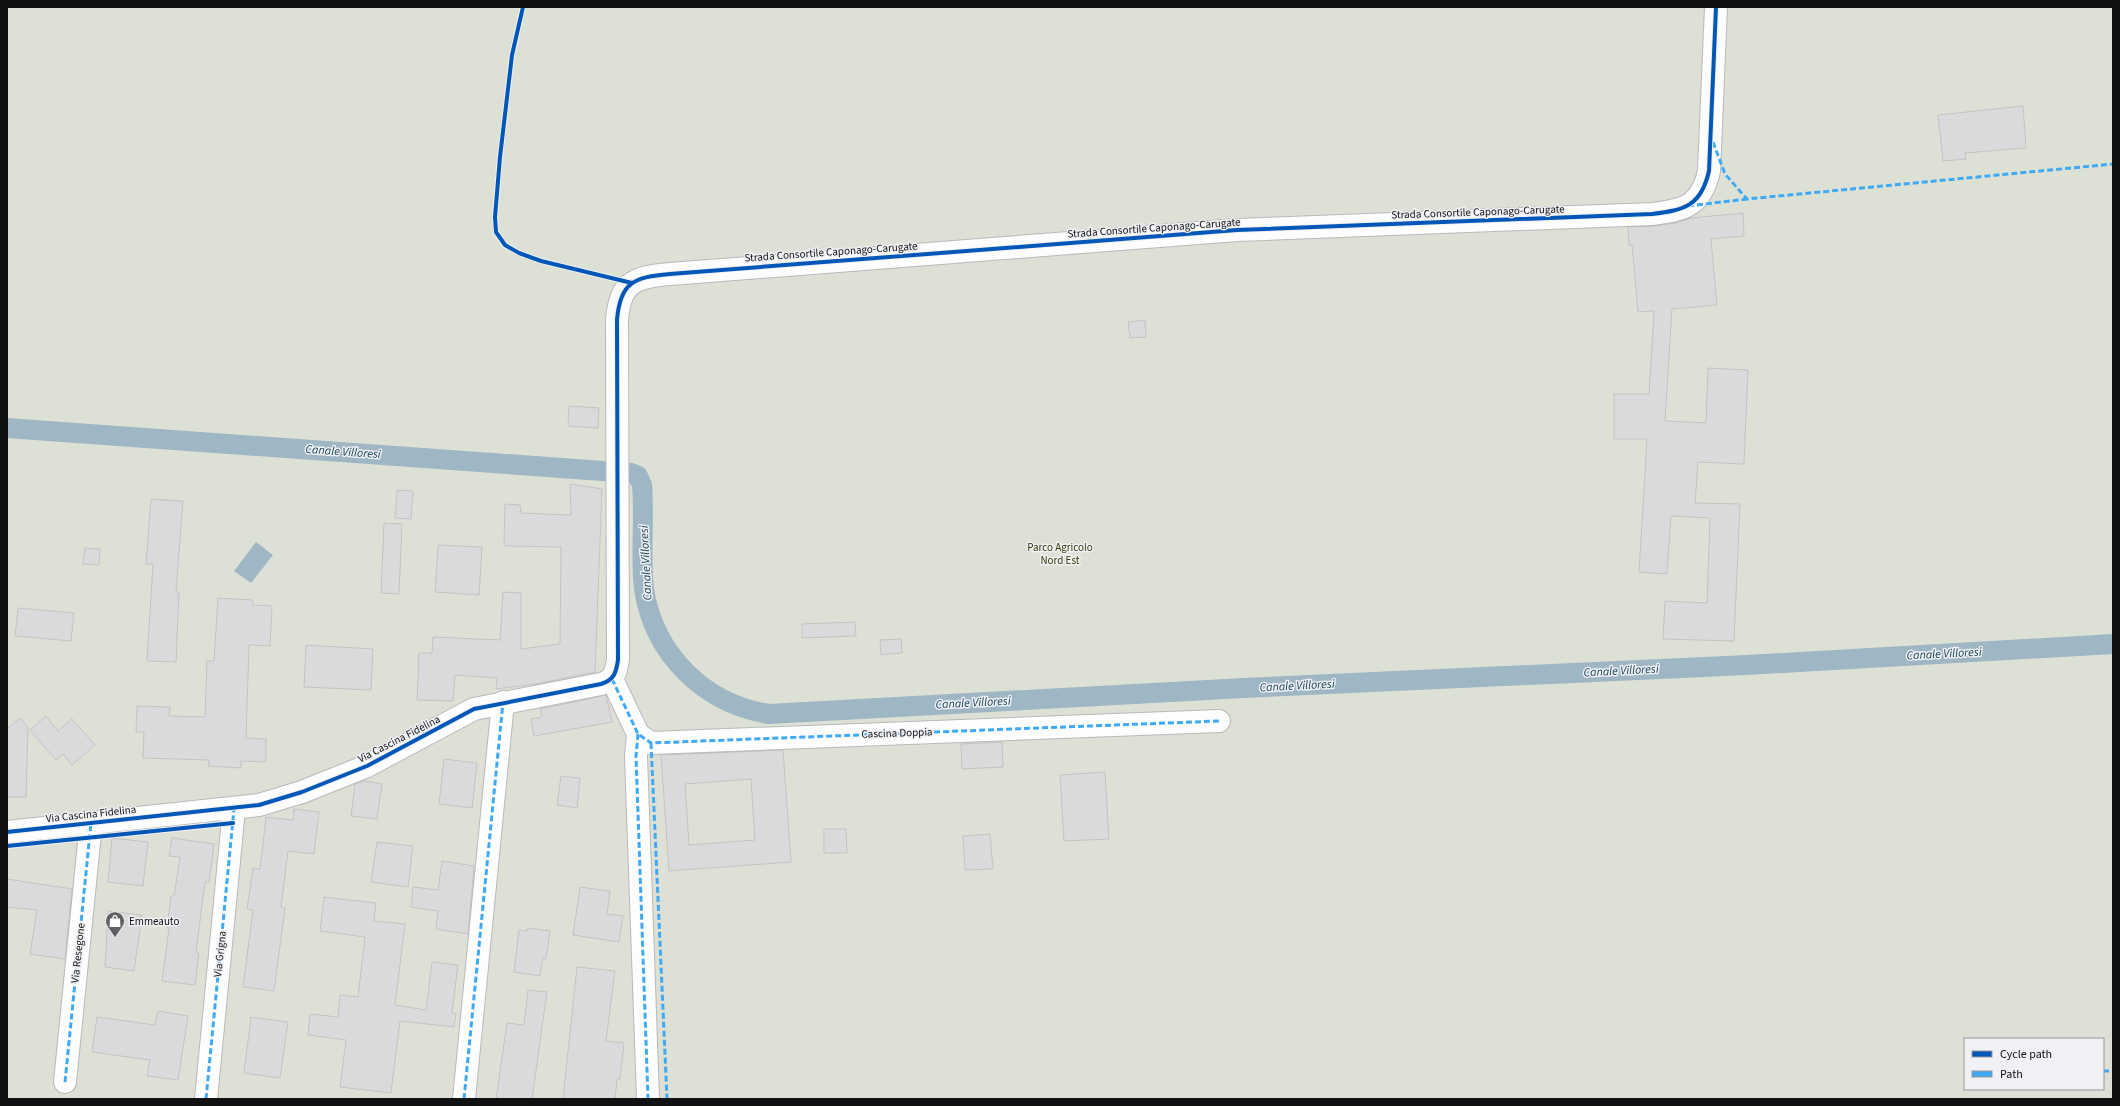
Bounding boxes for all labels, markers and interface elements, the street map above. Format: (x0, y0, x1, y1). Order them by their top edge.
street label: Strada Consortile Caponago-Carugate (1391, 201, 1566, 223)
street label: Strada Consortile Caponago-Carugate (1067, 214, 1242, 242)
street label: Strada Consortile Caponago-Carugate (744, 238, 919, 266)
water label: Canale Villoresi (305, 441, 381, 463)
water label: Canale Villoresi (636, 525, 656, 601)
park label: Parco Agricolo Nord Est (1027, 540, 1093, 568)
water label: Canale Villoresi (1906, 644, 1982, 664)
water label: Canale Villoresi (1583, 661, 1659, 681)
water label: Canale Villoresi (1259, 676, 1335, 696)
water label: Canale Villoresi (935, 693, 1011, 713)
street label: Via Cascina Fidelina (355, 712, 443, 766)
street label: Cascina Doppia (861, 724, 933, 742)
street label: Via Cascina Fidelina (45, 802, 137, 826)
shop icon: Emmeauto (104, 910, 126, 938)
place label: Emmeauto (129, 914, 179, 929)
street label: Via Resegone (67, 922, 89, 984)
street label: Via Grigna (210, 930, 230, 978)
legend (1964, 1038, 2104, 1090)
text: Cycle path (2000, 1046, 2052, 1063)
text: Path (2000, 1066, 2023, 1083)

